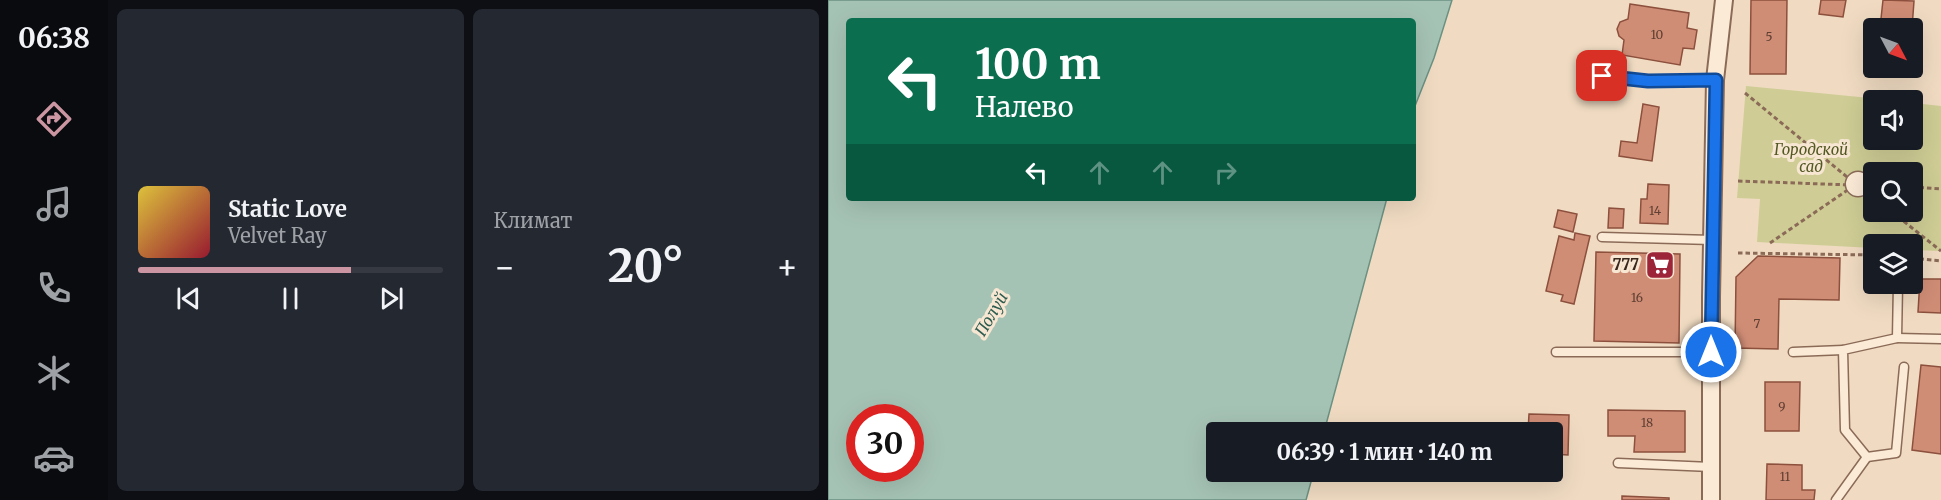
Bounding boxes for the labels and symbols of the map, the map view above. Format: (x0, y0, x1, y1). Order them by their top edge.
north arrow (1863, 18, 1923, 78)
house number: 10 (1651, 27, 1664, 42)
house number: 5 (1765, 29, 1773, 44)
pin (1576, 50, 1627, 101)
park label: Городской сад (1774, 140, 1848, 176)
house number: 14 (1649, 203, 1662, 218)
supermarket icon: 777 (1644, 249, 1676, 281)
place label: 777 (1612, 255, 1639, 274)
water label: Полуй (970, 288, 1012, 340)
house number: 16 (1631, 290, 1643, 305)
house number: 7 (1754, 316, 1761, 331)
position arrow (1679, 320, 1743, 384)
house number: 9 (1778, 399, 1786, 414)
speed limit sign: 30 (846, 404, 924, 482)
house number: 18 (1641, 415, 1653, 430)
house number: 11 (1780, 469, 1791, 484)

